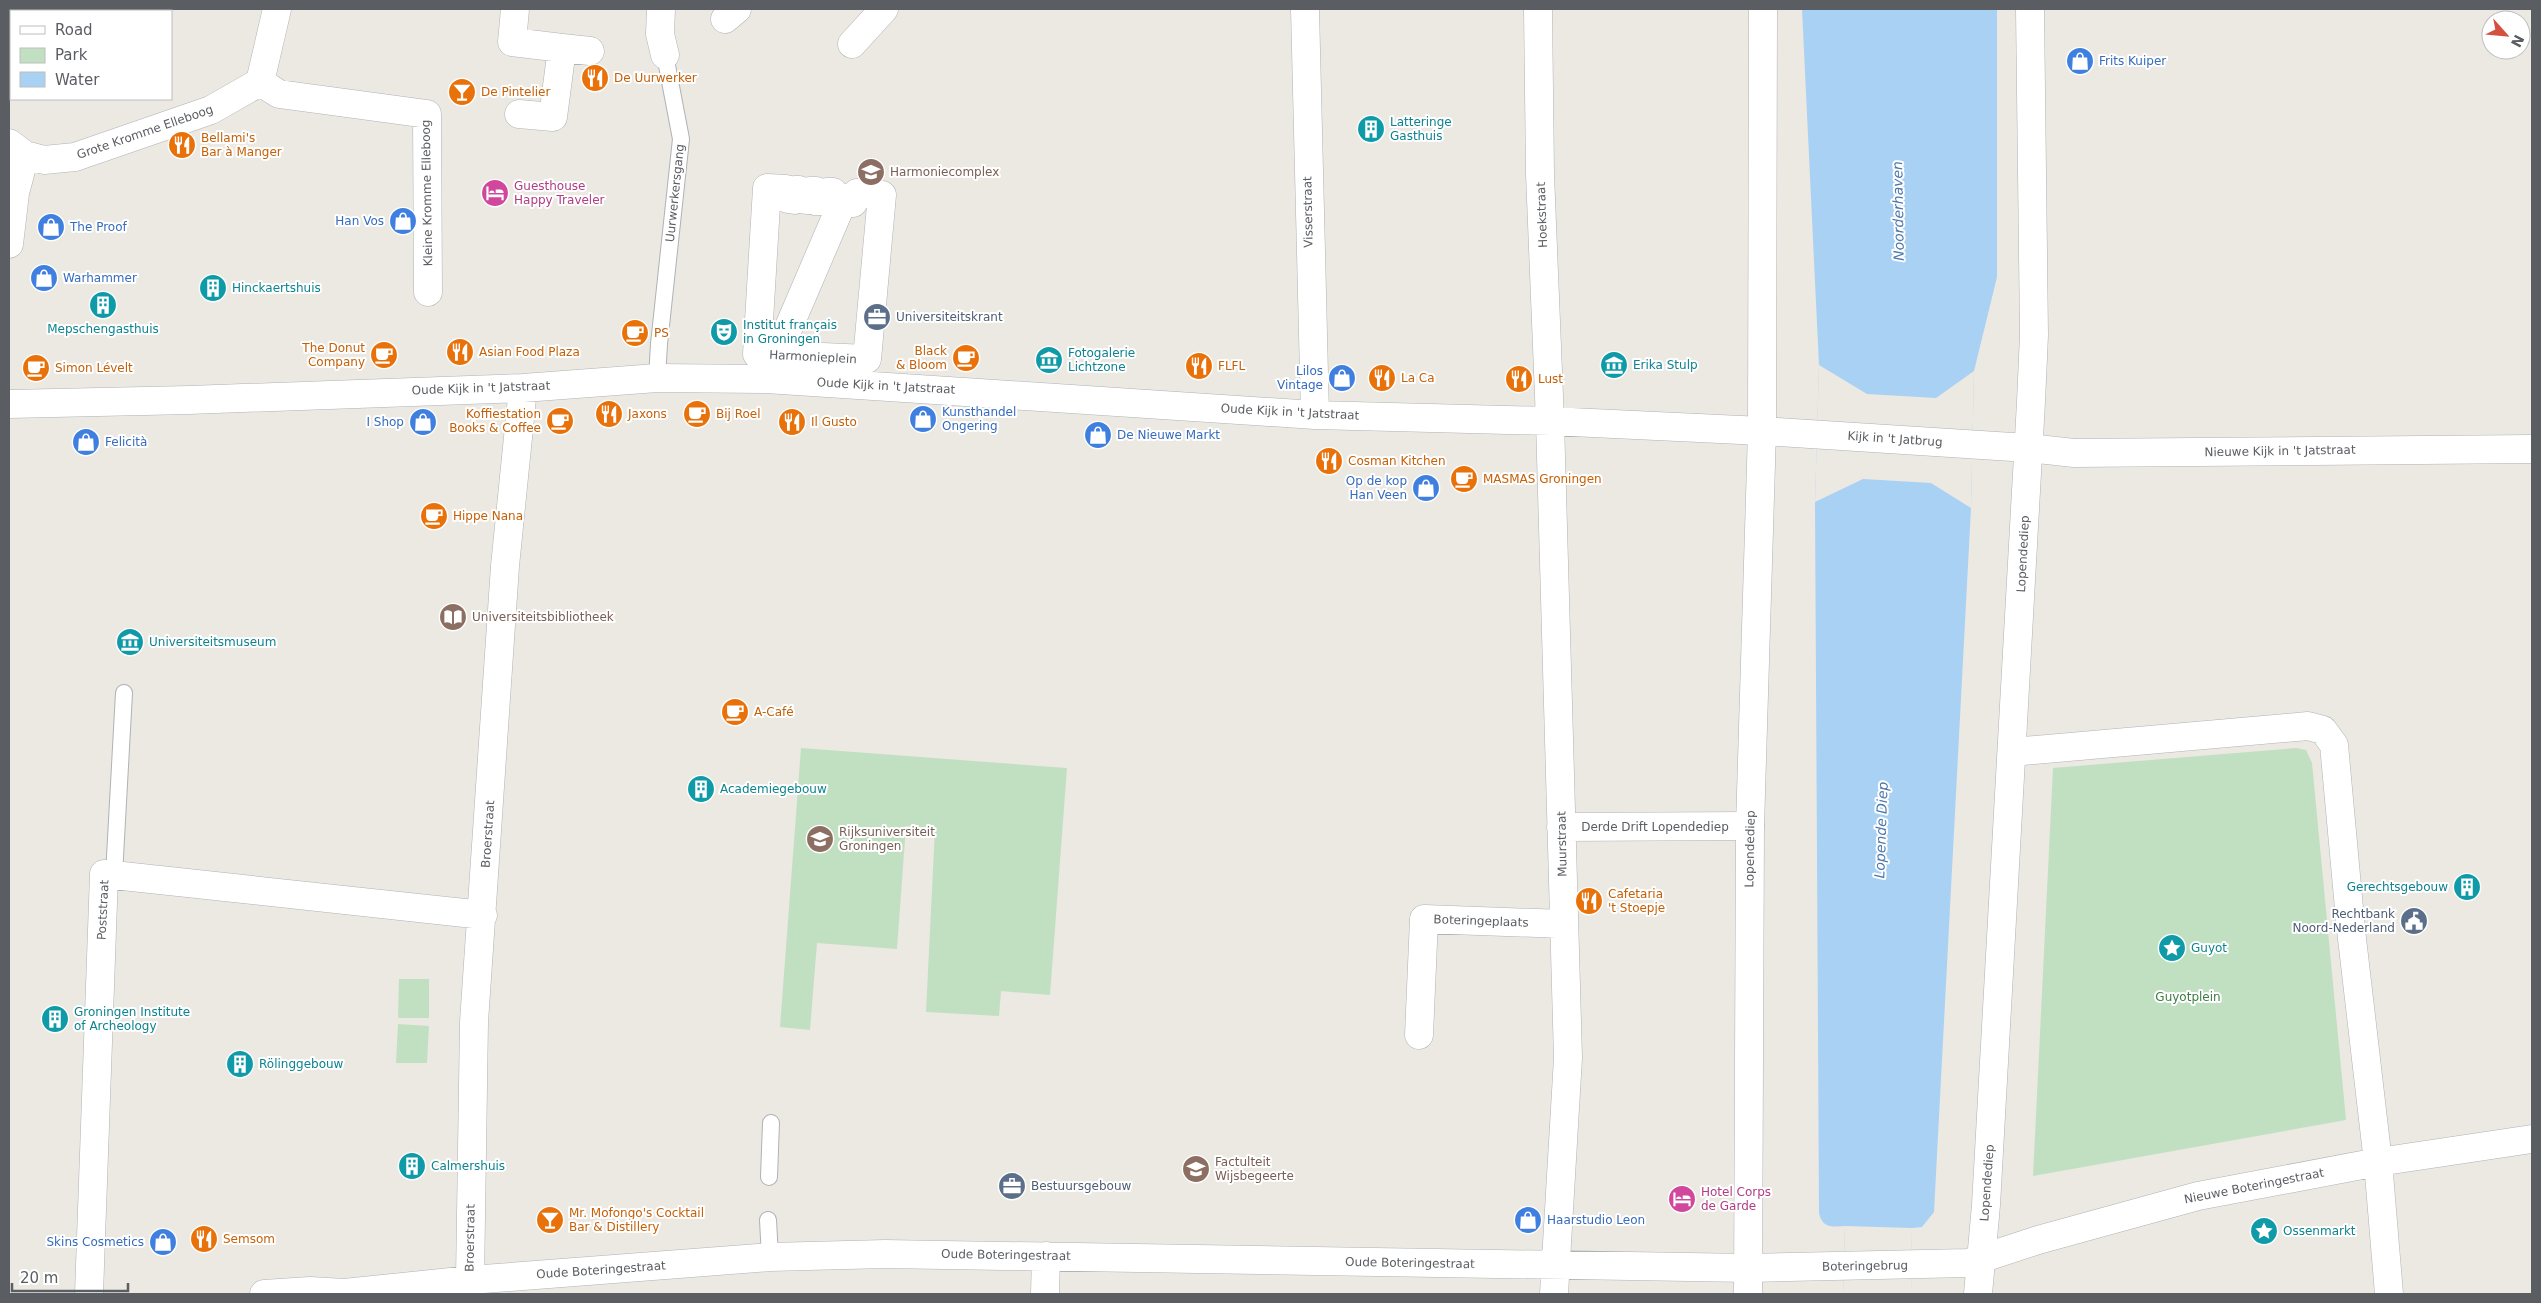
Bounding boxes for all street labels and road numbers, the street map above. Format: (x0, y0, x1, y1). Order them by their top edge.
street label: Grote Kromme Elleboog (75, 102, 215, 162)
street label: Kleine Kromme Elleboog (419, 120, 435, 266)
street label: Uurwerkersgang (663, 143, 687, 243)
street label: Visserstraat (1300, 176, 1316, 248)
street label: Hoekstraat (1534, 181, 1550, 248)
street label: Harmonieplein (769, 348, 857, 366)
street label: Oude Kijk in 't Jatstraat (816, 375, 956, 397)
street label: Oude Kijk in 't Jatstraat (411, 379, 551, 397)
street label: Oude Kijk in 't Jatstraat (1220, 401, 1360, 423)
street label: Kijk in 't Jatbrug (1847, 429, 1943, 449)
street label: Nieuwe Kijk in 't Jatstraat (2204, 443, 2356, 459)
street label: Lopendediep (2014, 515, 2032, 593)
street label: Broerstraat (479, 799, 497, 868)
street label: Lopendediep (1742, 810, 1758, 888)
street label: Muurstraat (1554, 811, 1570, 877)
street label: Derde Drift Lopendediep (1581, 820, 1729, 834)
street label: Poststraat (94, 879, 112, 941)
street label: Boteringeplaats (1433, 912, 1529, 930)
street label: Lopendediep (1977, 1144, 1997, 1222)
street label: Nieuwe Boteringestraat (2183, 1166, 2325, 1206)
street label: Broerstraat (462, 1204, 478, 1272)
street label: Oude Boteringestraat (941, 1247, 1071, 1263)
street label: Oude Boteringestraat (1345, 1255, 1475, 1271)
street label: Oude Boteringestraat (536, 1258, 666, 1282)
street label: Boteringebrug (1822, 1258, 1908, 1274)

